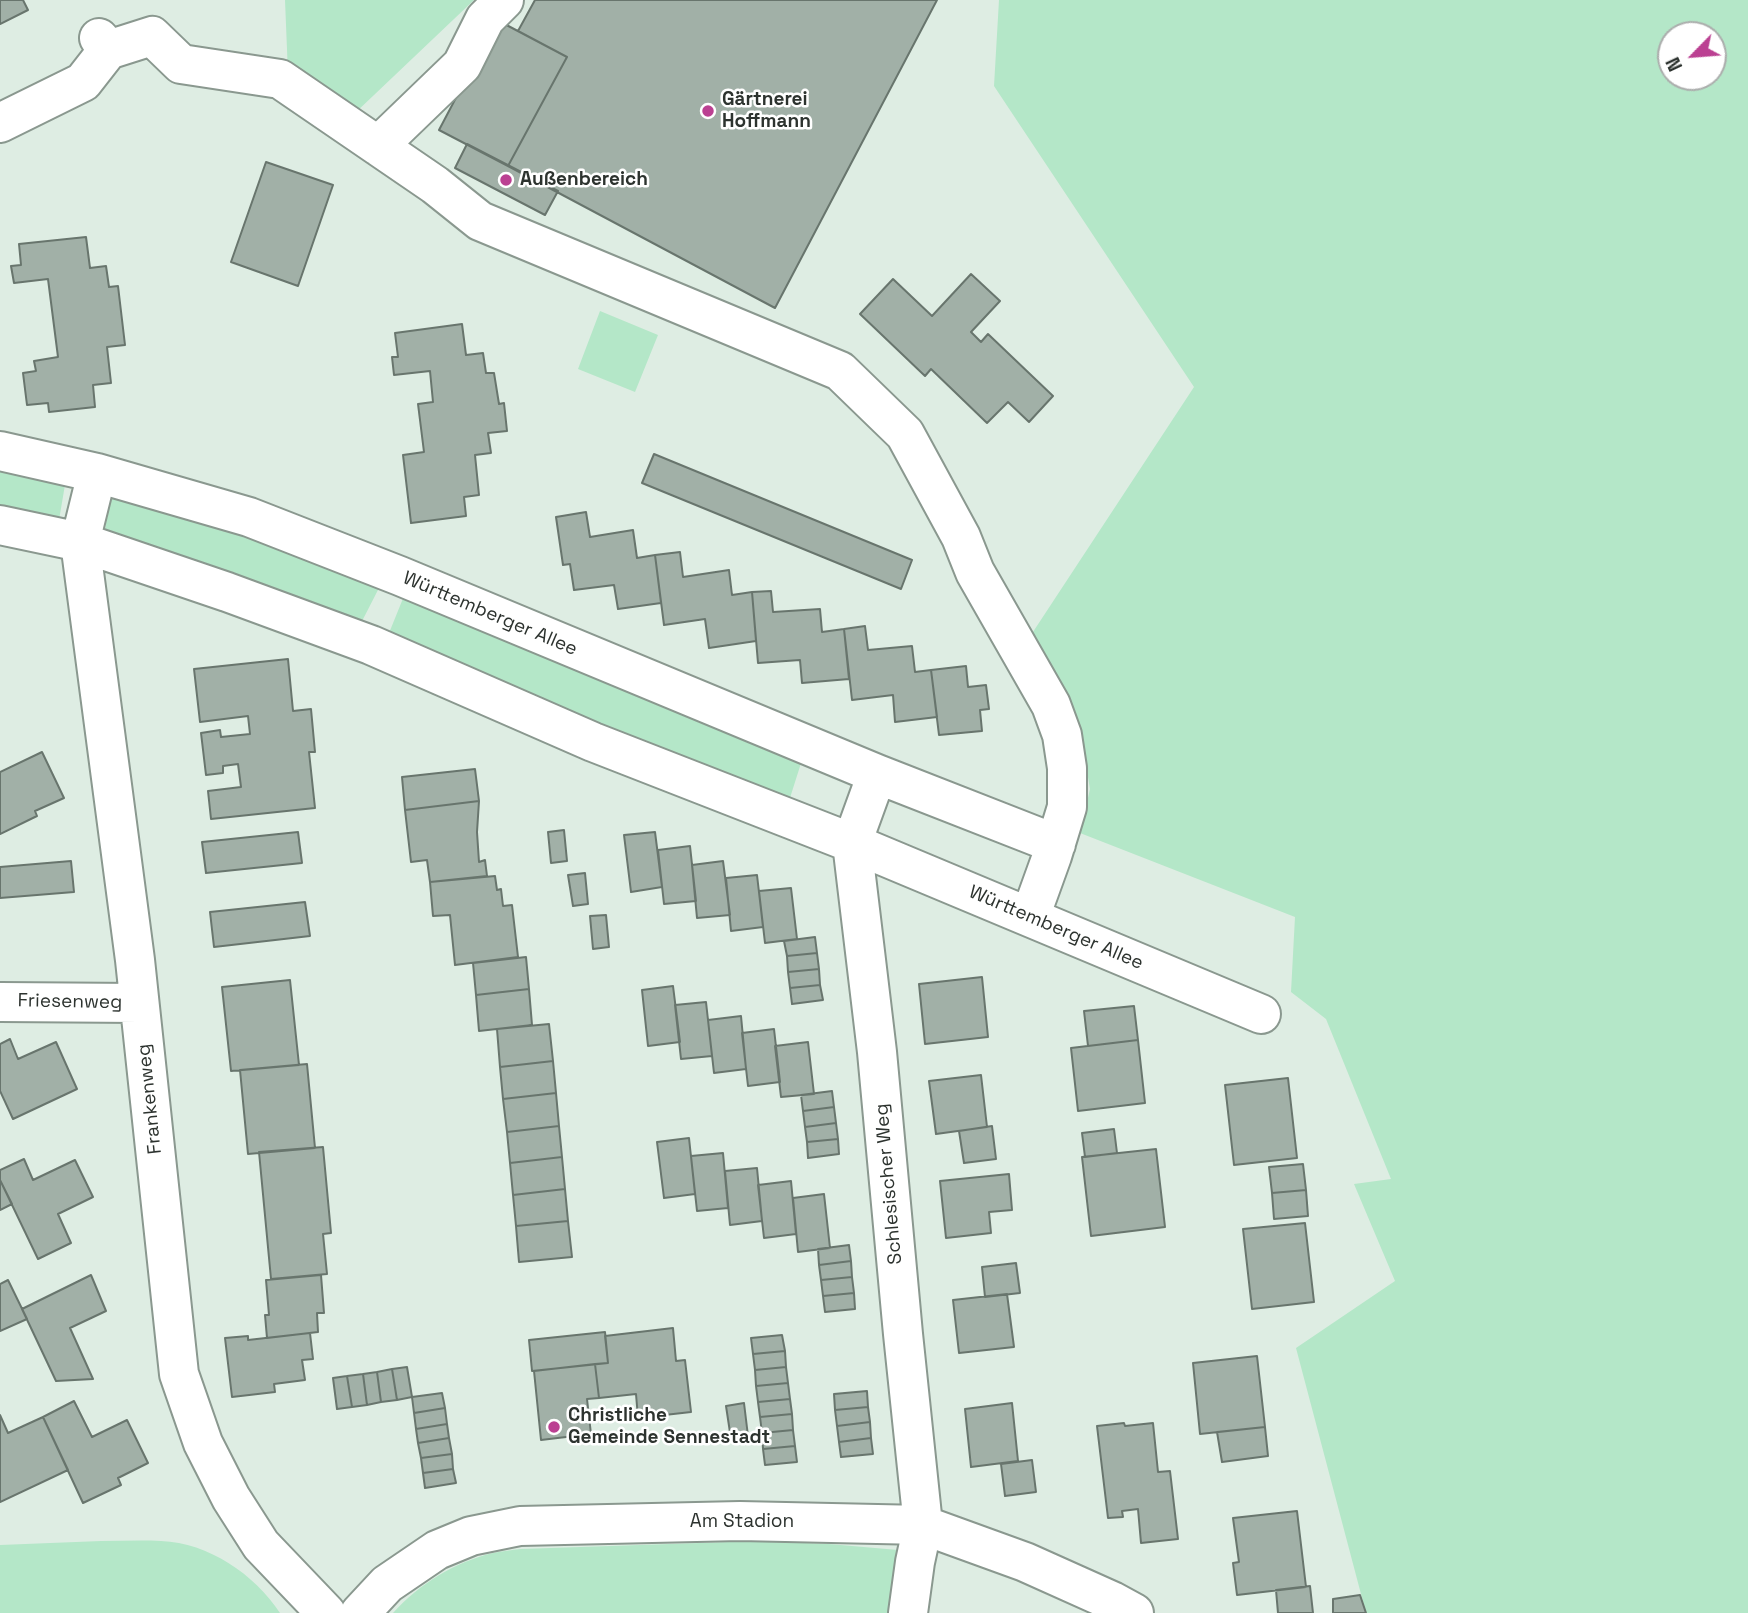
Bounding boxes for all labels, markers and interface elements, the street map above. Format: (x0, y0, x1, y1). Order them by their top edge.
north arrow (1657, 21, 1727, 91)
text: N (1660, 53, 1688, 75)
place label: Gärtnerei Hoffmann (722, 89, 811, 133)
marker: Gärtnerei Hoffmann (700, 103, 716, 119)
place label: Außenbereich (520, 169, 648, 191)
marker: Außenbereich (498, 172, 514, 188)
street label: Württemberger Allee (399, 567, 581, 661)
street label: Württemberger Allee (965, 881, 1147, 975)
street label: Friesenweg (17, 990, 123, 1014)
street label: Frankenweg (133, 1043, 167, 1155)
street label: Schlesischer Weg (871, 1103, 907, 1265)
place label: Christliche Gemeinde Sennestadt (568, 1405, 770, 1449)
marker: Christliche Gemeinde Sennestadt (546, 1419, 562, 1435)
street label: Am Stadion (690, 1511, 794, 1533)

